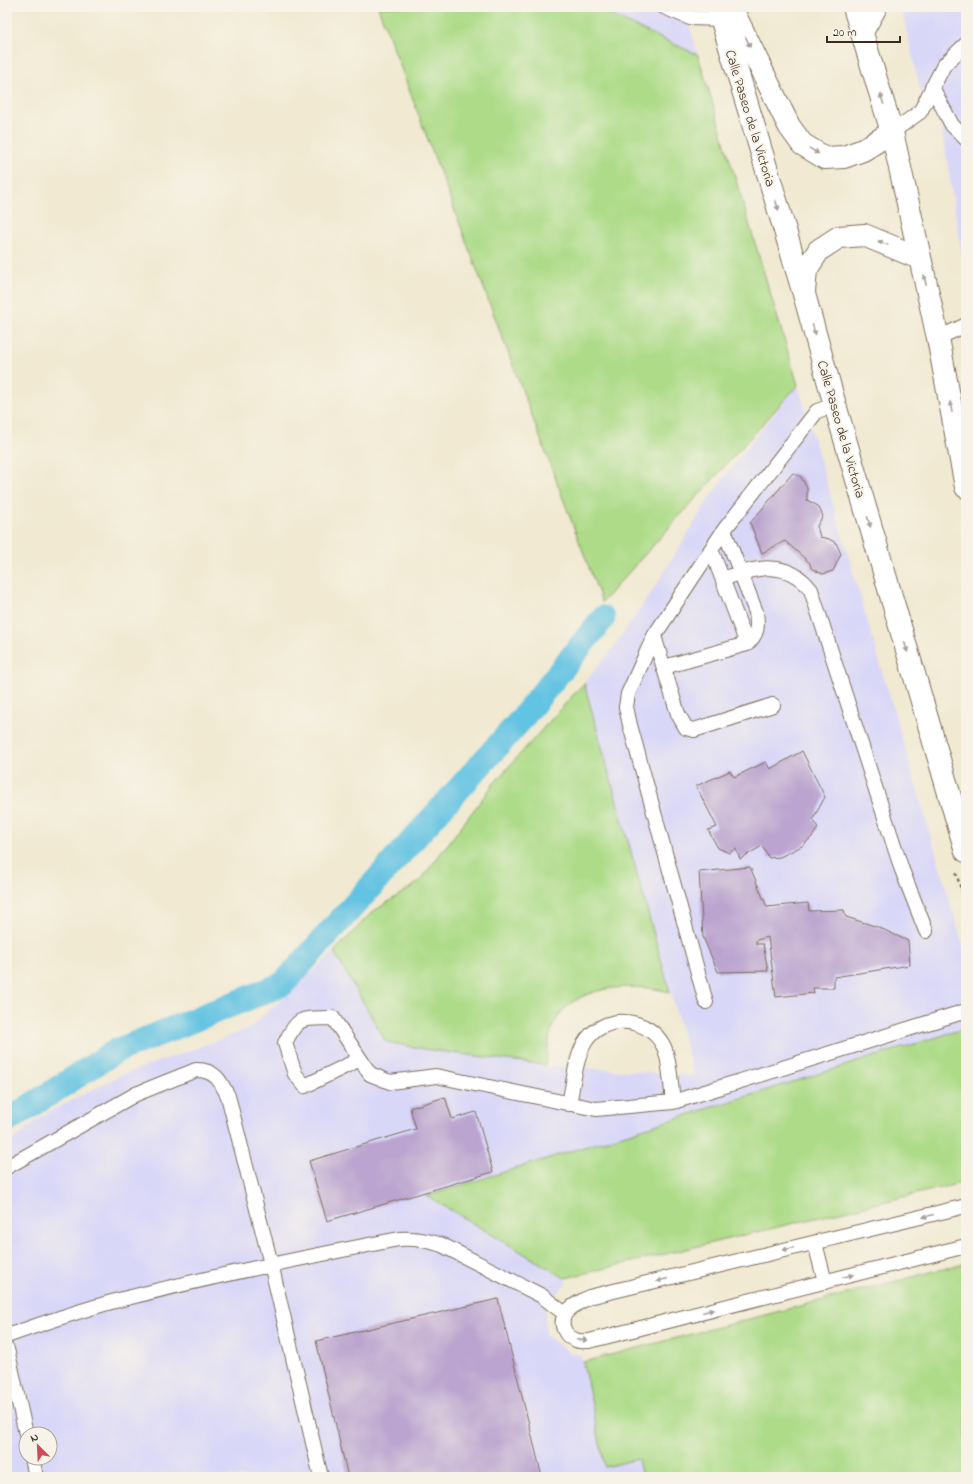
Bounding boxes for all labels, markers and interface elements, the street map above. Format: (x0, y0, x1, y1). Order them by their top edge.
scale bar (827, 18, 900, 44)
text: 20 m (833, 24, 856, 42)
one-way arrow (745, 36, 751, 48)
street label: Calle Paseo de la Victoria (719, 47, 780, 190)
one-way arrow (879, 93, 885, 105)
one-way arrow (808, 148, 820, 155)
one-way arrow (774, 200, 780, 212)
one-way arrow (877, 240, 889, 246)
one-way arrow (921, 274, 927, 286)
one-way arrow (811, 324, 817, 336)
street label: Calle Paseo de la Victoria (811, 358, 870, 501)
one-way arrow (948, 401, 954, 413)
one-way arrow (866, 517, 872, 529)
one-way arrow (903, 641, 909, 653)
one-way arrow (922, 1213, 934, 1219)
one-way arrow (782, 1247, 794, 1253)
one-way arrow (842, 1273, 854, 1279)
one-way arrow (656, 1277, 668, 1283)
one-way arrow (702, 1308, 714, 1314)
one-way arrow (576, 1337, 588, 1344)
north arrow (18, 1426, 58, 1466)
text: N (28, 1429, 41, 1447)

